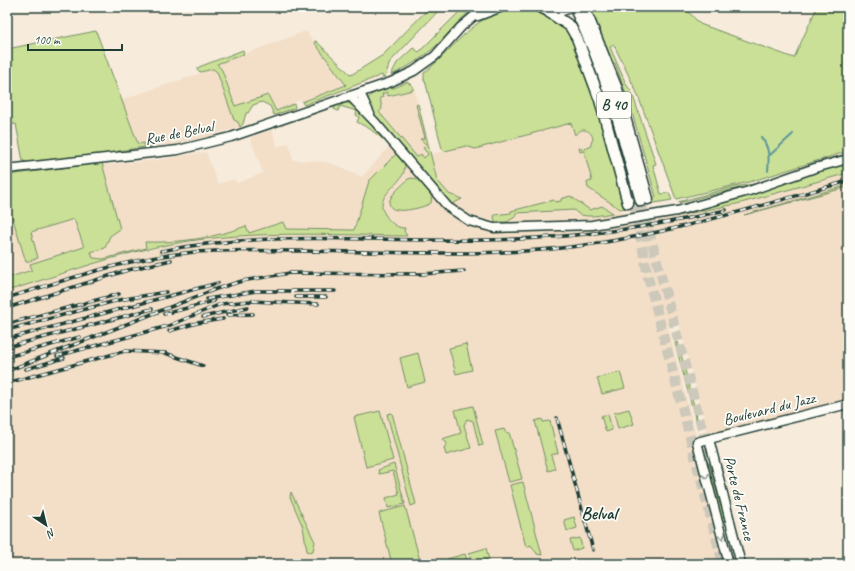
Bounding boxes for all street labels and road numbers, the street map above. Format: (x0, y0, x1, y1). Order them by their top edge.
road number: B 40 (597, 92, 631, 118)
street label: Rue de Belval (143, 116, 218, 149)
street label: Boulevard du Jazz (721, 388, 819, 430)
street label: Porte de France (719, 454, 760, 544)

